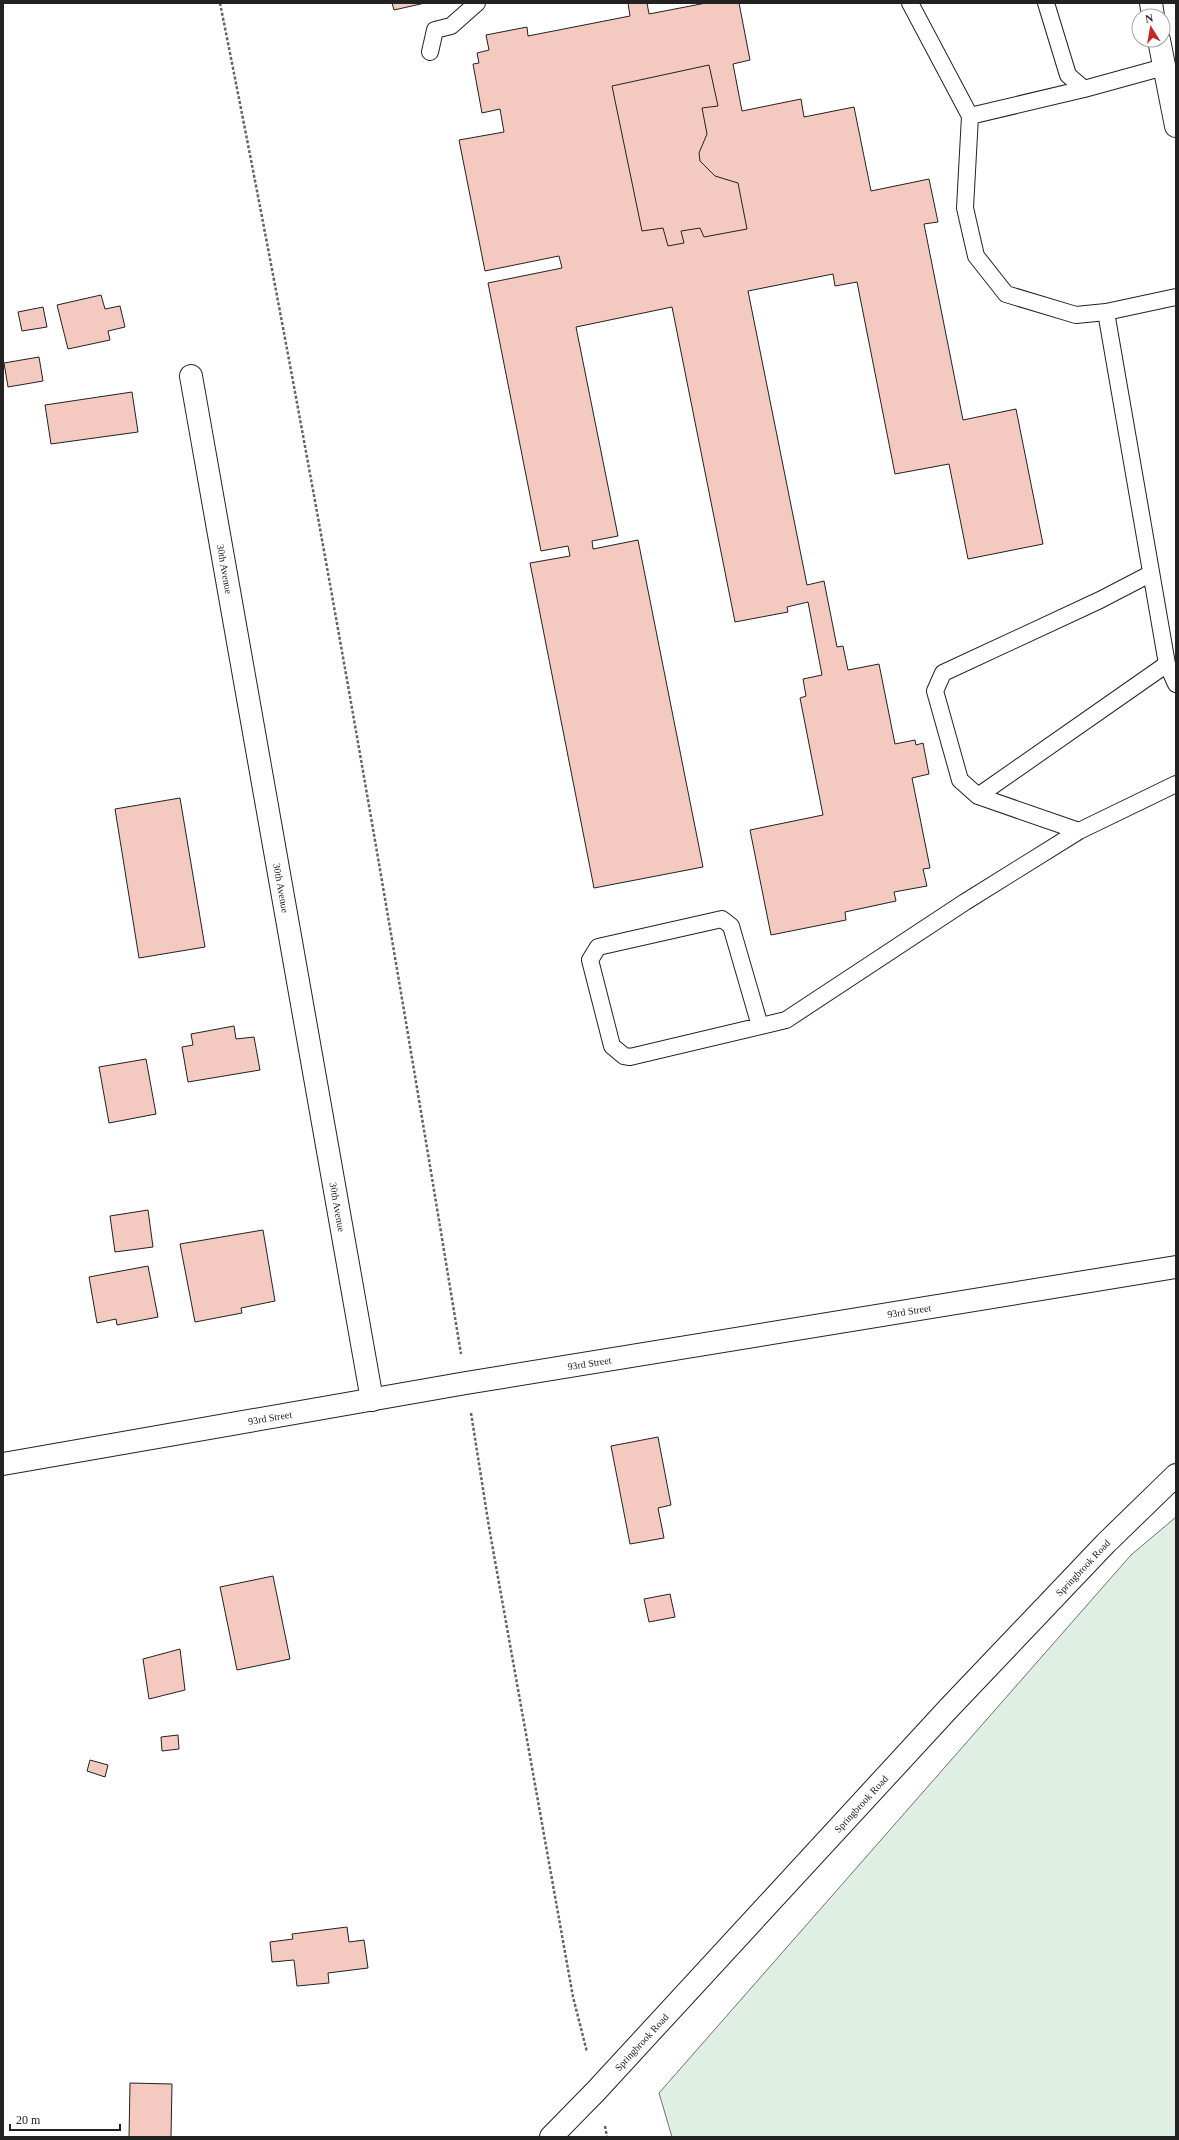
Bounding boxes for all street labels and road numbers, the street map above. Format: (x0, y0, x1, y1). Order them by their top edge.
street label: 30th Avenue (215, 543, 234, 595)
street label: 30th Avenue (271, 863, 291, 914)
street label: 30th Avenue (328, 1182, 347, 1233)
street label: 93rd Street (886, 1302, 932, 1320)
street label: 93rd Street (567, 1354, 612, 1372)
street label: 93rd Street (247, 1409, 293, 1427)
street label: Springbrook Road (1054, 1537, 1112, 1598)
street label: Springbrook Road (832, 1773, 890, 1835)
street label: Springbrook Road (613, 2012, 671, 2073)

